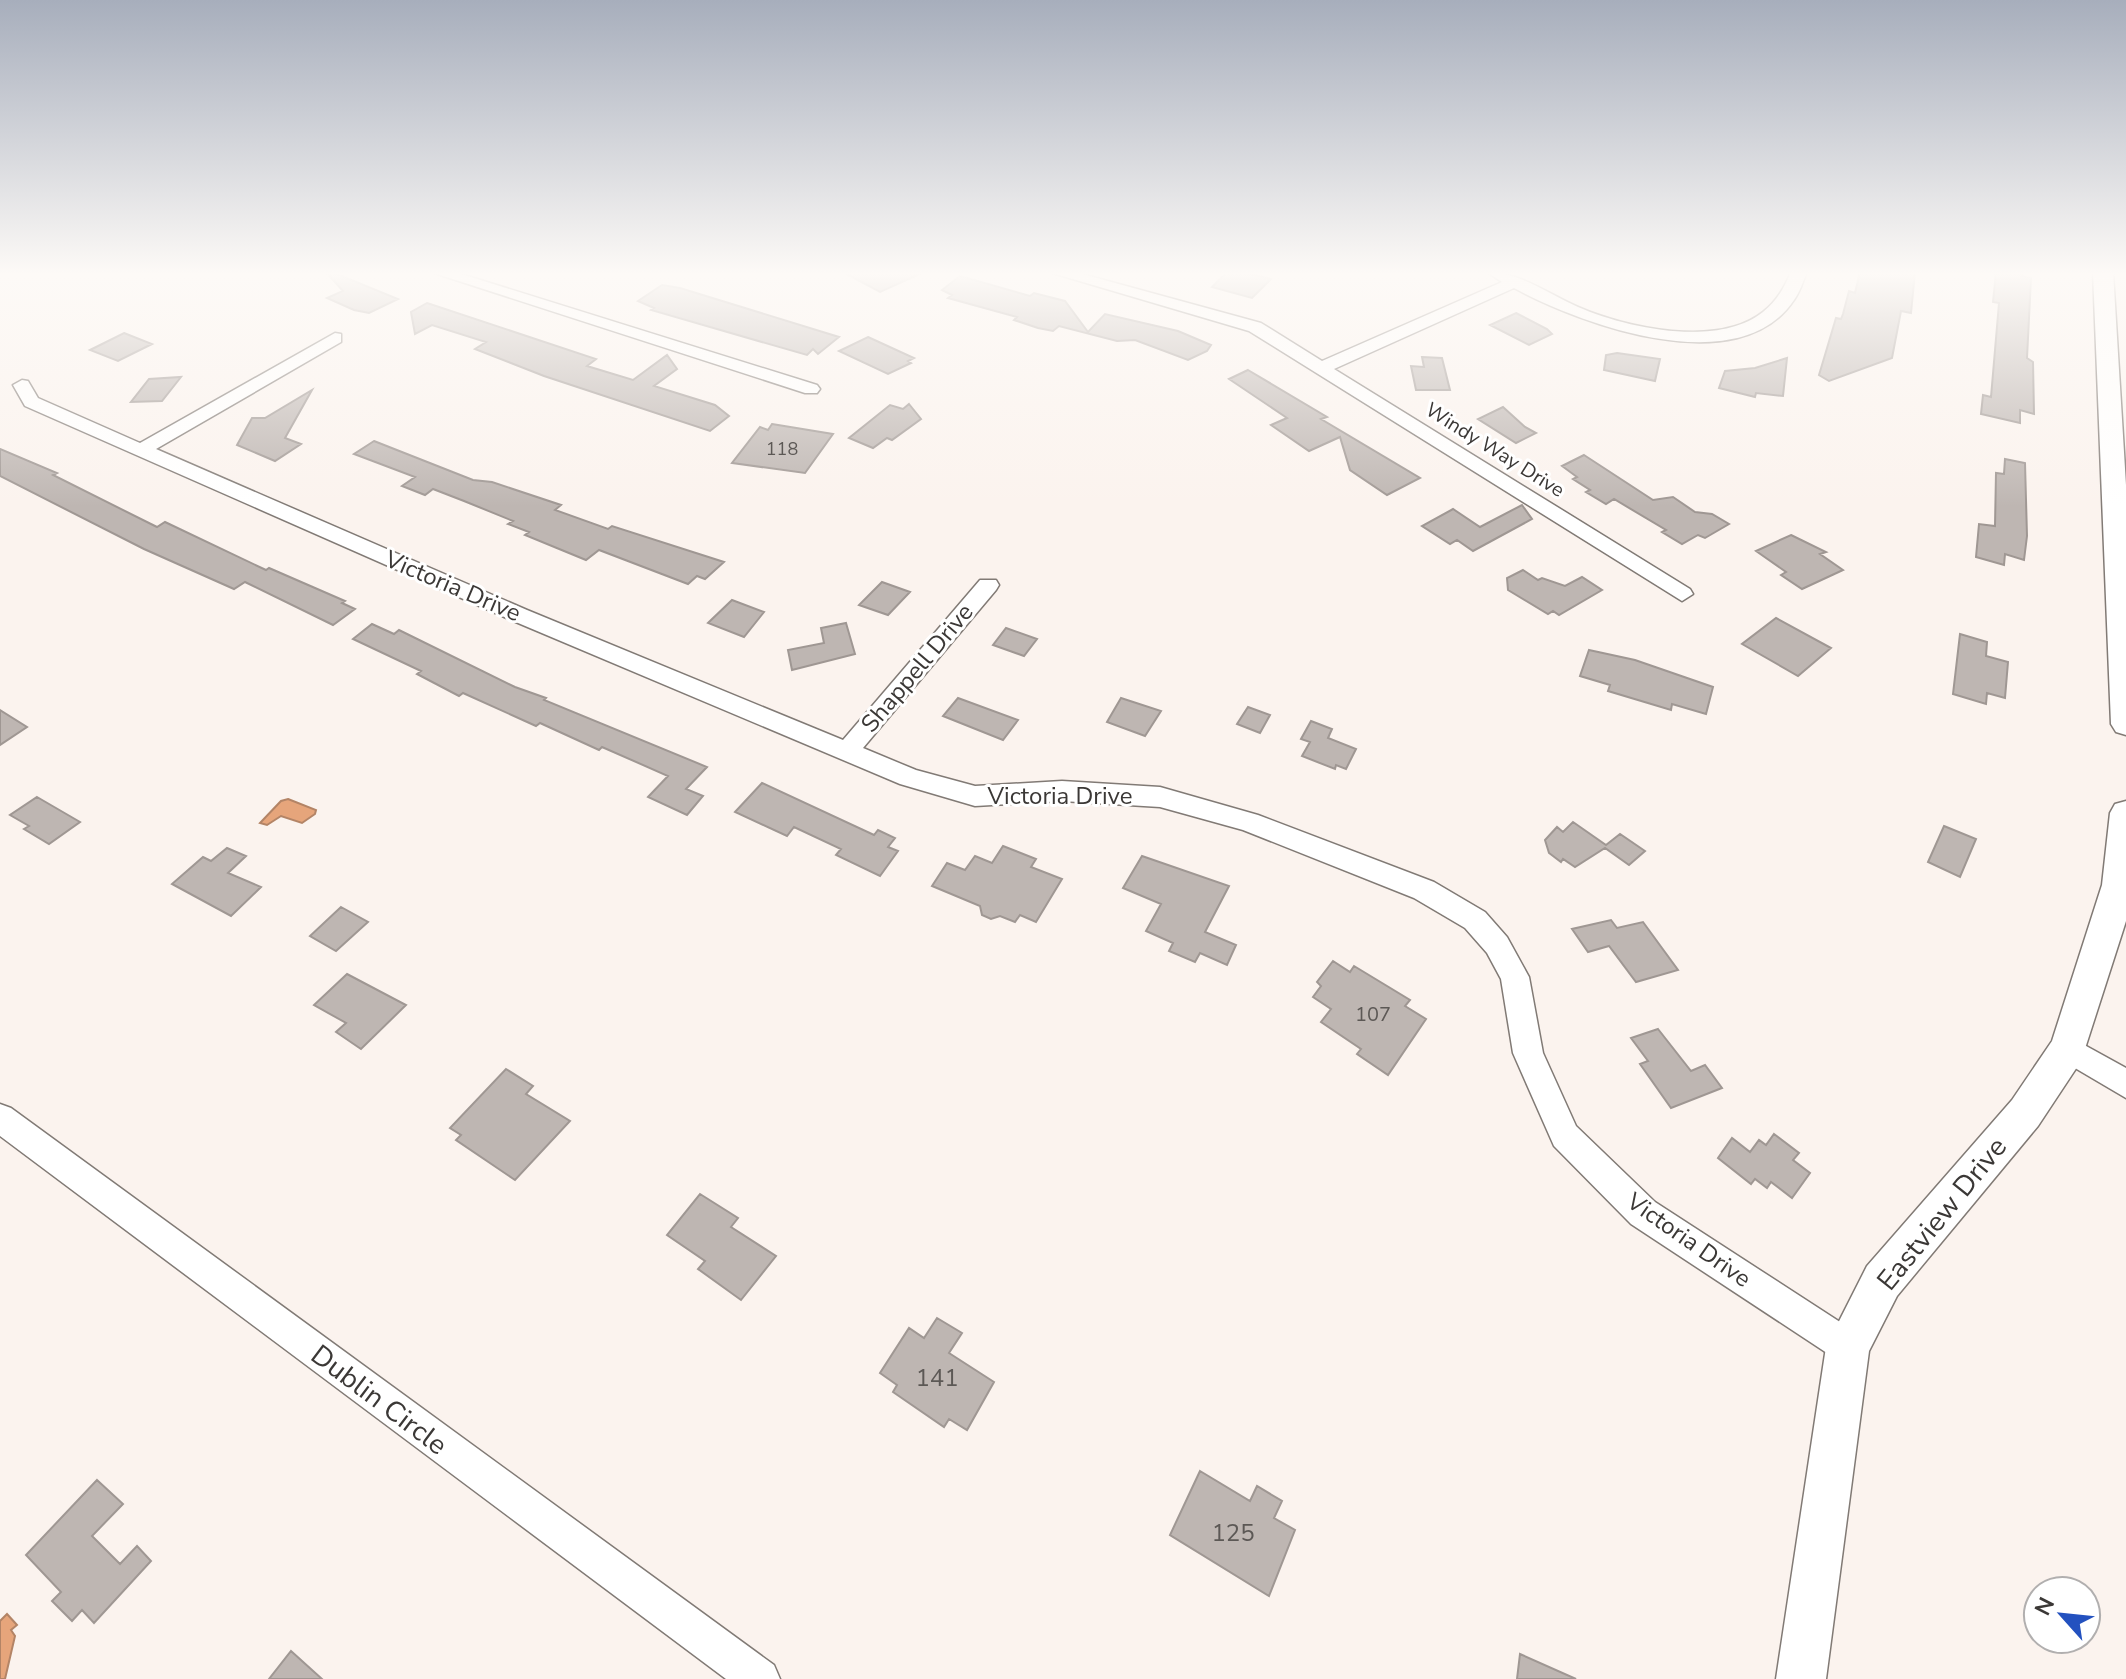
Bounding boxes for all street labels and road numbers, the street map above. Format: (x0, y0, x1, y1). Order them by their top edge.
street label: Windy Way Drive (1420, 396, 1570, 504)
street label: Victoria Drive (379, 543, 526, 629)
street label: Shappell Drive (854, 597, 980, 739)
street label: Victoria Drive (987, 780, 1132, 812)
street label: Eastview Drive (1868, 1129, 2016, 1299)
street label: Victoria Drive (1620, 1185, 1757, 1295)
street label: Dublin Circle (303, 1336, 455, 1464)

